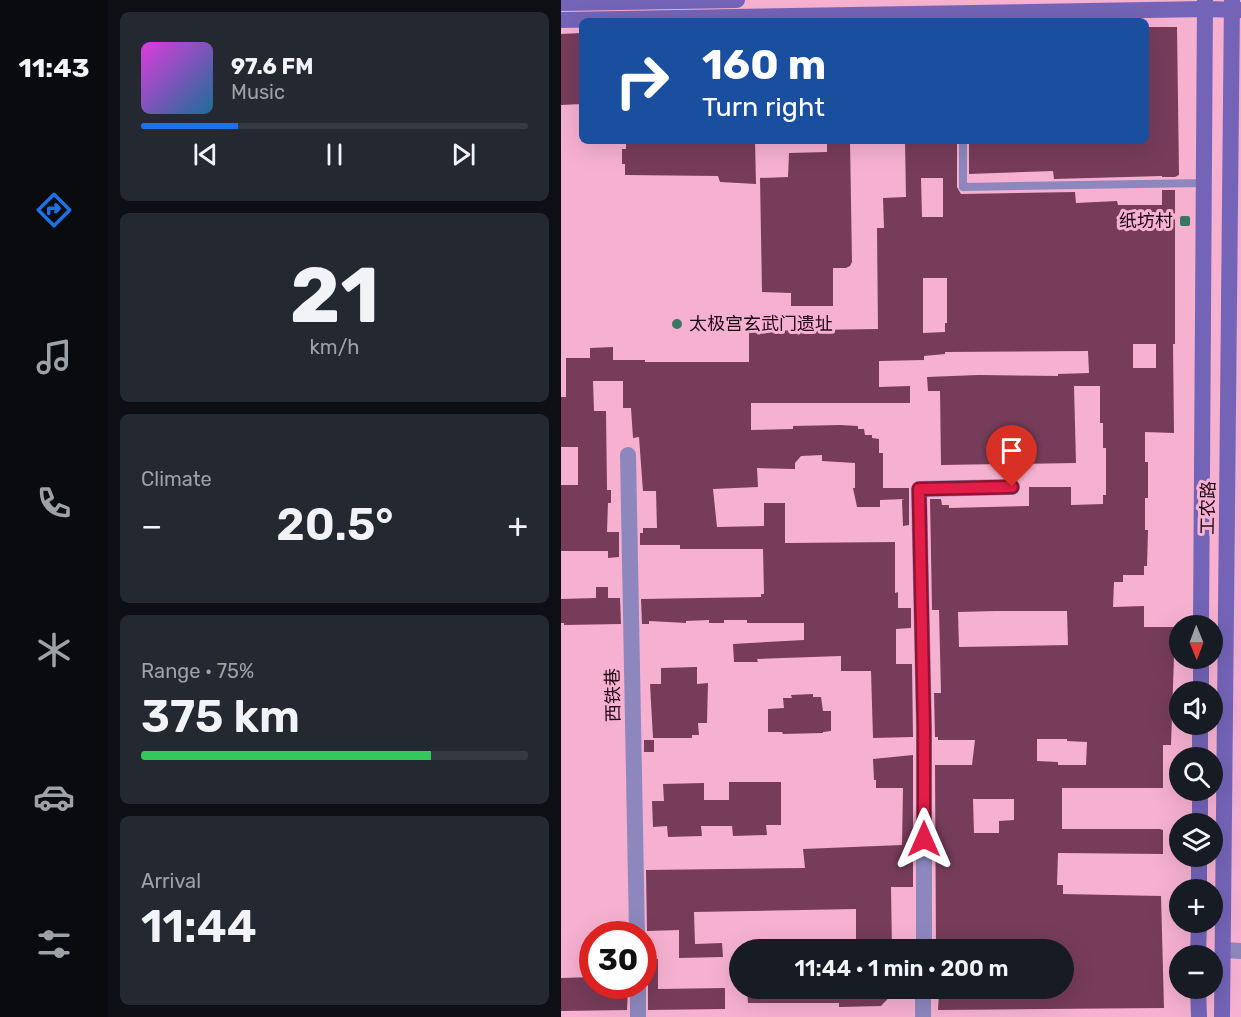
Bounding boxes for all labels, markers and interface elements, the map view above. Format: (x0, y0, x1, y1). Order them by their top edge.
text: 160 m (702, 40, 826, 90)
icon: right (603, 42, 681, 120)
text: 11:43 (19, 52, 89, 84)
text: 97.6 FM (231, 53, 313, 80)
text: Music (231, 80, 285, 104)
text: Turn right (702, 91, 825, 123)
icon: previous (189, 138, 222, 171)
icon: pause (318, 138, 351, 171)
icon: next (447, 138, 480, 171)
icon: directions (33, 189, 75, 231)
place label: 纸坊村 (1119, 210, 1173, 232)
marker: 纸坊村 (1178, 214, 1192, 228)
text: 21 (290, 249, 379, 342)
place label: 太极宫玄武门遗址 (689, 313, 833, 335)
marker: 太极宫玄武门遗址 (670, 317, 684, 331)
text: km/h (310, 335, 359, 359)
icon: music (33, 336, 75, 378)
pin (986, 425, 1037, 487)
icon: arrive (995, 434, 1028, 467)
text: Climate (141, 467, 212, 491)
street label: 工农路 (1197, 481, 1219, 535)
icon: phone (33, 482, 75, 524)
text: 20.5° (276, 498, 394, 551)
text: − (141, 506, 162, 545)
text: + (507, 506, 528, 545)
north arrow (1169, 615, 1223, 669)
map controls (1169, 615, 1223, 999)
icon: climate (33, 629, 75, 671)
text: Range · 75% (141, 659, 254, 683)
street label: 西铁巷 (602, 668, 624, 722)
button: sound (1169, 681, 1223, 735)
text: 375 km (141, 690, 300, 743)
button: search (1169, 747, 1223, 801)
icon: car (33, 776, 75, 818)
position arrow (892, 807, 956, 871)
button: layers (1169, 813, 1223, 867)
text: Arrival (141, 869, 201, 893)
button: + (1169, 879, 1223, 933)
text: 11:44 (141, 900, 257, 953)
speed limit sign: 30 (579, 921, 657, 999)
icon: filters (33, 923, 75, 965)
button: − (1169, 945, 1223, 999)
text: 11:44 · 1 min · 200 m (794, 955, 1009, 982)

